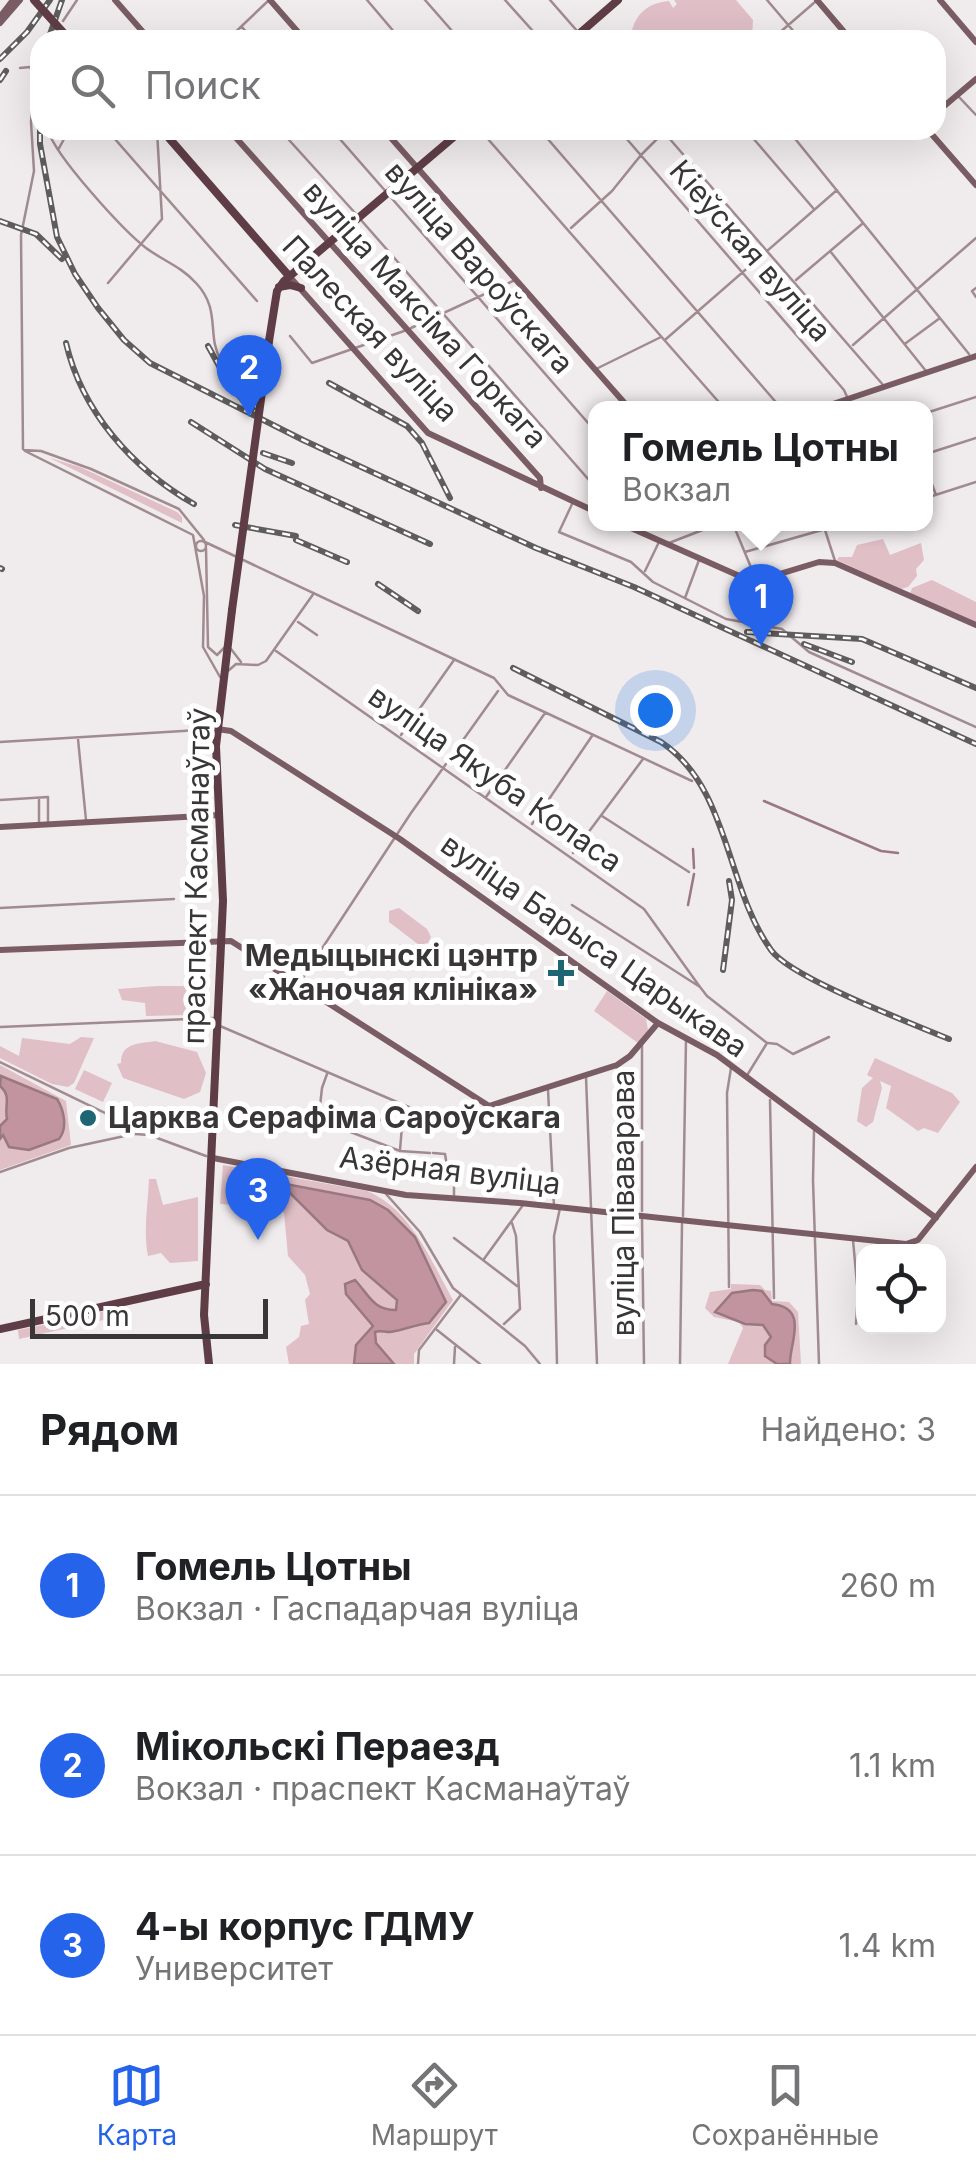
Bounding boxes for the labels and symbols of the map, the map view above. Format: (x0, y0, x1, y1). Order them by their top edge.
street label: Кіеўская вуліца (662, 152, 839, 348)
street label: вуліца Вароўскага (378, 154, 582, 381)
street label: вуліца Максіма Горкага (296, 173, 555, 455)
street label: Палеская вуліца (275, 228, 466, 429)
pin: 2 (216, 334, 282, 417)
pin: 1 (728, 564, 794, 646)
street label: вуліца Якуба Коласа (362, 677, 629, 879)
your location (630, 685, 681, 736)
street label: праспект Касманаўтаў (175, 707, 217, 1045)
street label: вуліца Барыса Царыкава (435, 826, 755, 1065)
place label: Медыцынскі цэнтр «Жаночая клініка» (245, 937, 538, 1007)
marker: Медыцынскі цэнтр «Жаночая клініка» (548, 960, 574, 986)
street label: вуліца Піваварава (605, 1070, 641, 1336)
place label: Царква Серафіма Сароўскага (108, 1099, 561, 1135)
marker: Царква Серафіма Сароўскага (77, 1107, 99, 1129)
street label: Азёрная вуліца (337, 1139, 563, 1201)
pin: 3 (226, 1158, 290, 1240)
scale bar (30, 1294, 268, 1338)

